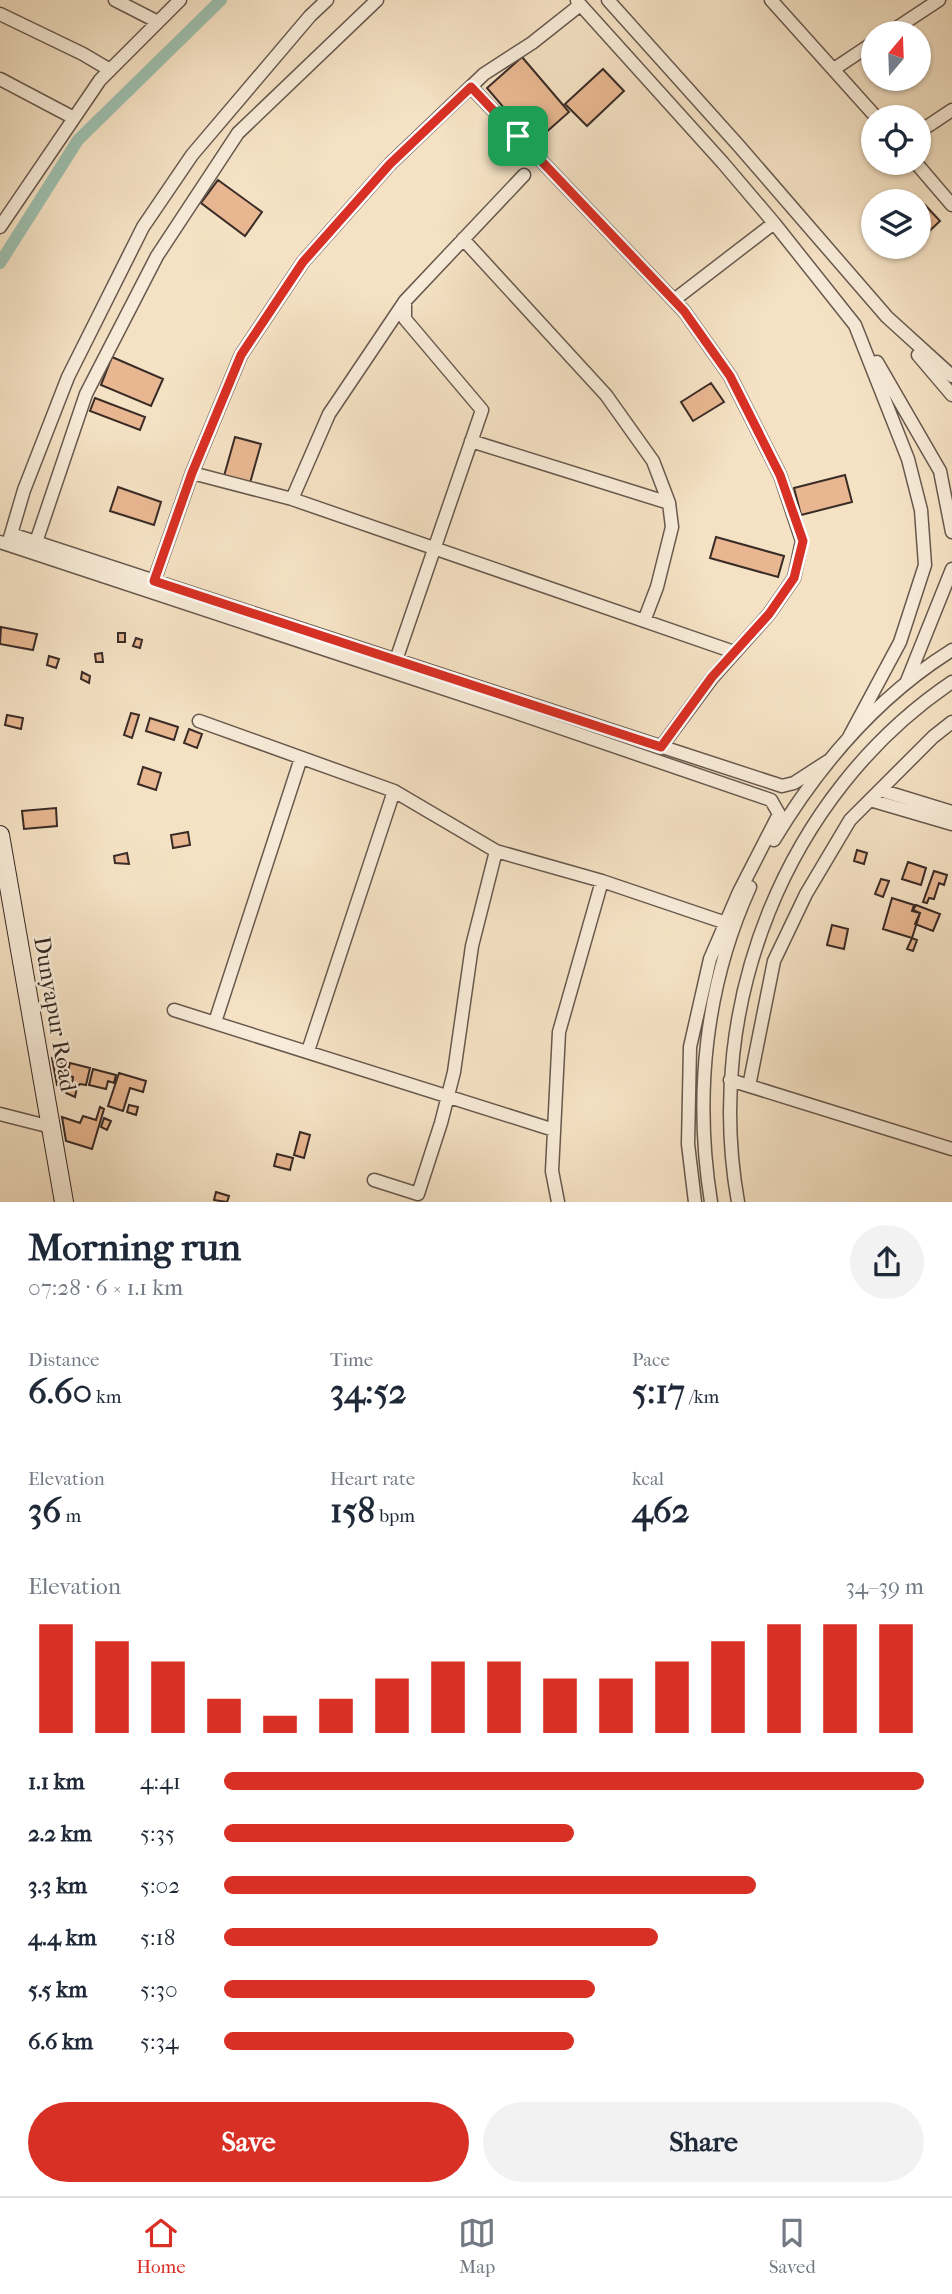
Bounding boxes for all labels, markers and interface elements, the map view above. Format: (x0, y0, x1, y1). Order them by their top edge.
north arrow (861, 21, 931, 91)
map controls (861, 21, 931, 259)
button: locate (861, 105, 931, 175)
pin (488, 106, 548, 166)
icon: arrive (499, 117, 537, 155)
button: layers (861, 189, 931, 259)
street label: Dunyapur Road (28, 934, 82, 1094)
text: Morning run (28, 1225, 241, 1270)
button: share (850, 1225, 924, 1299)
text: 07:28 · 6 × 1.1 km (28, 1274, 183, 1301)
text: Distance (28, 1349, 99, 1371)
text: Time (330, 1349, 373, 1371)
text: Pace (632, 1349, 670, 1371)
text: 6.60 (28, 1371, 92, 1412)
text: 34:52 (330, 1371, 407, 1412)
text: 5:17 (632, 1371, 685, 1412)
text: km (92, 1386, 122, 1408)
text: /km (685, 1386, 719, 1408)
text: Elevation (28, 1468, 105, 1490)
text: Heart rate (330, 1468, 415, 1490)
text: kcal (632, 1468, 664, 1490)
text: 36 (28, 1490, 61, 1531)
text: 158 (330, 1490, 375, 1531)
text: 462 (632, 1490, 690, 1531)
text: m (61, 1505, 81, 1527)
text: bpm (375, 1505, 415, 1527)
text: Elevation (28, 1573, 121, 1600)
text: 34–39 m (845, 1573, 924, 1600)
text: 1.1 km (28, 1768, 85, 1795)
text: 4:41 (140, 1768, 181, 1795)
text: 2.2 km (28, 1820, 92, 1847)
text: 5:35 (140, 1820, 175, 1847)
text: 3.3 km (28, 1872, 87, 1899)
text: 5:02 (140, 1872, 180, 1899)
text: 4.4 km (28, 1924, 97, 1951)
text: 5:18 (140, 1924, 175, 1951)
text: 5.5 km (28, 1976, 87, 2003)
text: 5:30 (140, 1976, 178, 2003)
text: 6.6 km (28, 2028, 93, 2055)
text: 5:34 (140, 2028, 179, 2055)
button: Save (28, 2102, 469, 2182)
button: Share (483, 2102, 924, 2182)
tab: Home (136, 2214, 186, 2278)
tab: Map (458, 2214, 496, 2278)
tab: Saved (769, 2214, 816, 2278)

